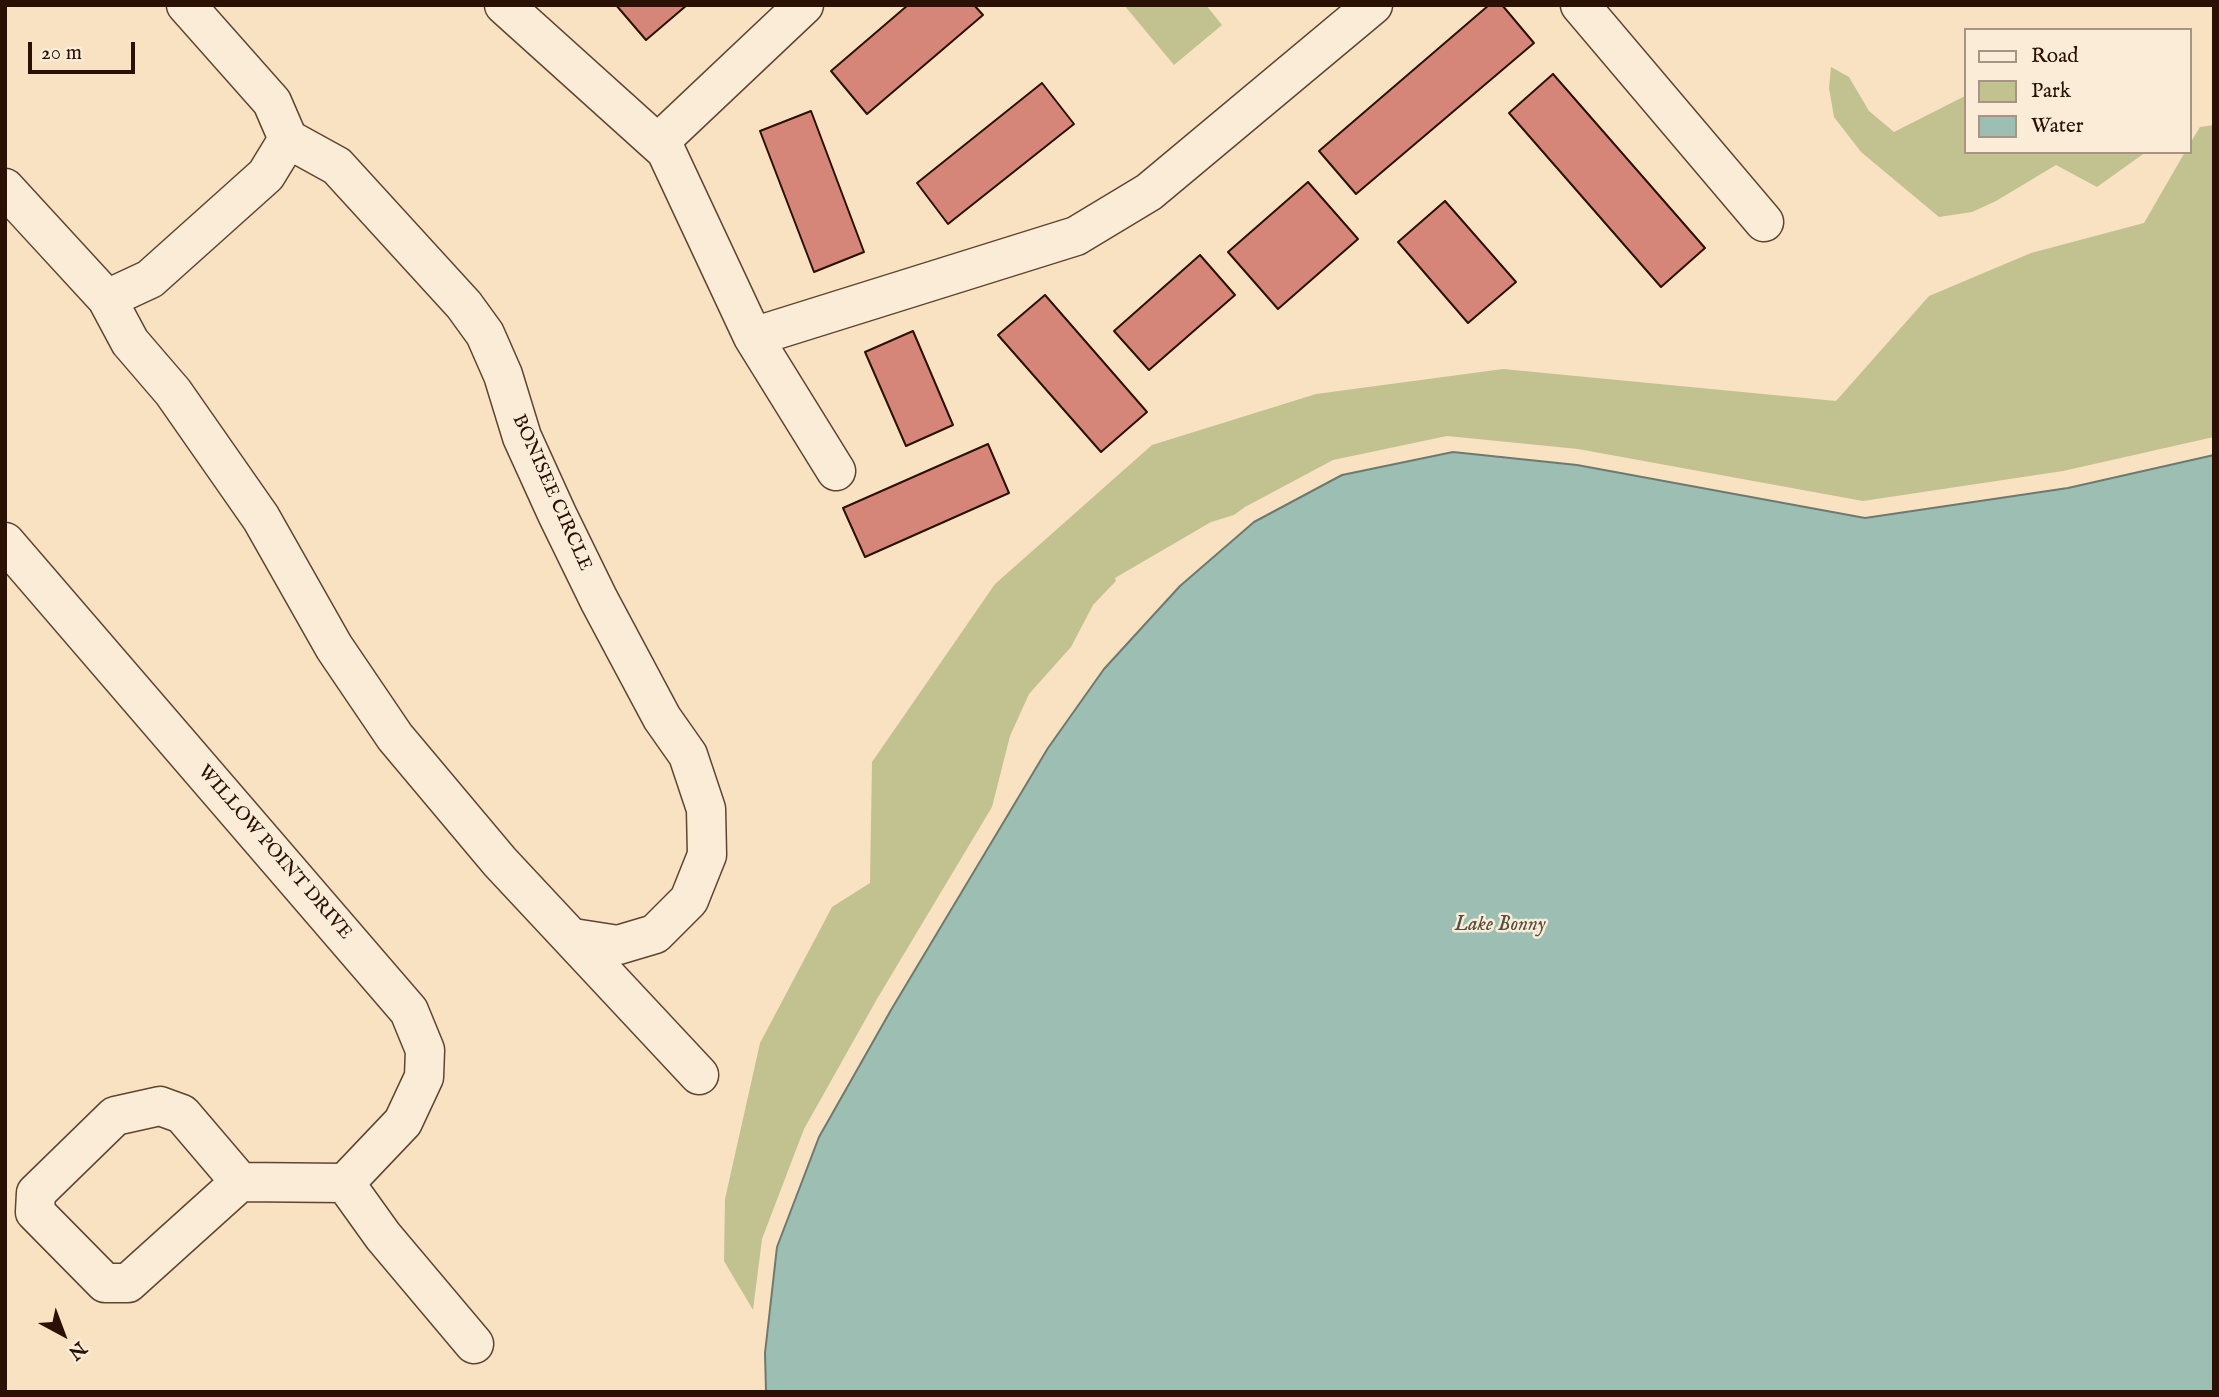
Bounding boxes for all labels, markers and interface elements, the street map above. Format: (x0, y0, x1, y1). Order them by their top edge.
scale bar (32, 28, 138, 72)
legend (1964, 28, 2191, 154)
text: 20 m (41, 40, 82, 67)
text: Road (2031, 43, 2078, 70)
text: Park (2031, 78, 2071, 105)
text: Water (2031, 113, 2083, 140)
street label: BONISEE CIRCLE (506, 411, 596, 575)
street label: WILLOW POINT DRIVE (192, 761, 356, 945)
water label: Lake Bonny (1454, 913, 1546, 939)
north arrow (28, 1299, 98, 1369)
text: N (63, 1335, 91, 1364)

